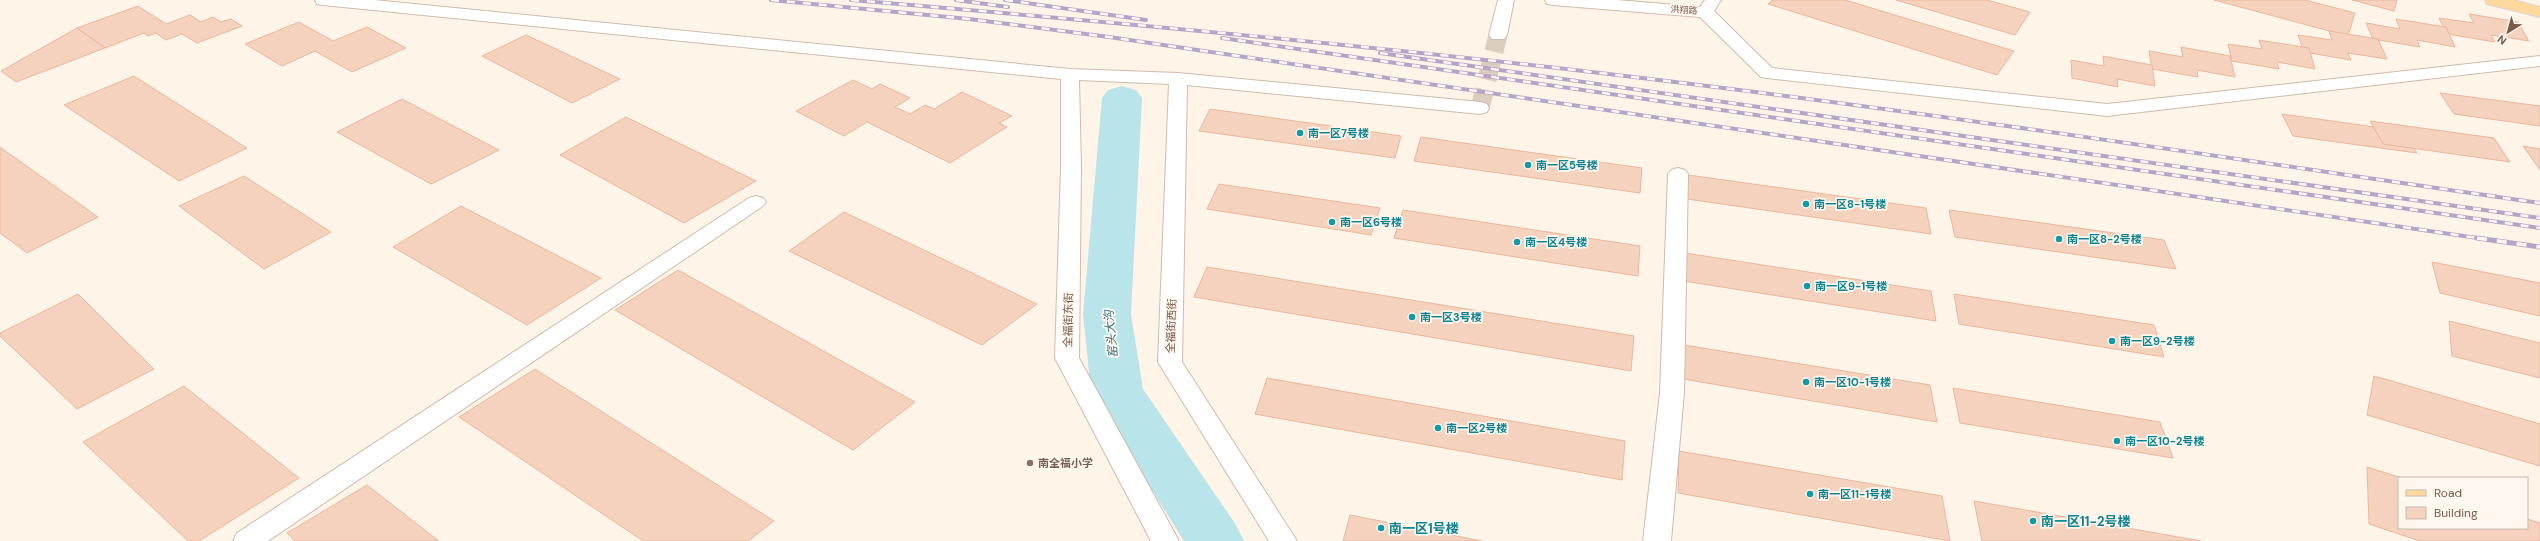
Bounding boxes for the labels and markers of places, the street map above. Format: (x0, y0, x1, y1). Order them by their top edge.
place label: 南一区7号楼 (1308, 126, 1369, 140)
marker: 南一区7号楼 (1295, 128, 1305, 138)
place label: 南一区5号楼 (1536, 158, 1598, 172)
marker: 南一区5号楼 (1523, 160, 1533, 170)
place label: 南一区8-1号楼 (1814, 197, 1886, 211)
marker: 南一区8-1号楼 (1801, 199, 1811, 209)
place label: 南一区6号楼 (1340, 215, 1402, 229)
marker: 南一区6号楼 (1327, 217, 1337, 227)
place label: 南一区8-2号楼 (2067, 232, 2142, 246)
marker: 南一区8-2号楼 (2054, 234, 2064, 244)
place label: 南一区4号楼 (1525, 235, 1587, 249)
marker: 南一区4号楼 (1512, 237, 1522, 247)
place label: 南一区9-1号楼 (1815, 279, 1887, 293)
marker: 南一区9-1号楼 (1802, 281, 1812, 291)
place label: 南一区3号楼 (1420, 310, 1482, 324)
marker: 南一区3号楼 (1407, 312, 1417, 322)
place label: 南一区9-2号楼 (2120, 334, 2195, 348)
marker: 南一区9-2号楼 (2107, 336, 2117, 346)
place label: 南一区10-1号楼 (1814, 375, 1891, 389)
marker: 南一区10-1号楼 (1801, 377, 1811, 387)
place label: 南一区2号楼 (1446, 421, 1507, 435)
marker: 南一区2号楼 (1433, 423, 1443, 433)
place label: 南一区10-2号楼 (2125, 434, 2204, 448)
marker: 南一区10-2号楼 (2112, 436, 2122, 446)
place label: 南全福小学 (1038, 456, 1093, 470)
marker: 南全福小学 (1025, 458, 1035, 468)
place label: 南一区11-1号楼 (1818, 487, 1891, 501)
marker: 南一区11-1号楼 (1805, 489, 1815, 499)
place label: 南一区11-2号楼 (2041, 513, 2130, 530)
marker: 南一区11-2号楼 (2028, 516, 2038, 526)
place label: 南一区1号楼 (1389, 520, 1459, 537)
marker: 南一区1号楼 (1376, 523, 1386, 533)

